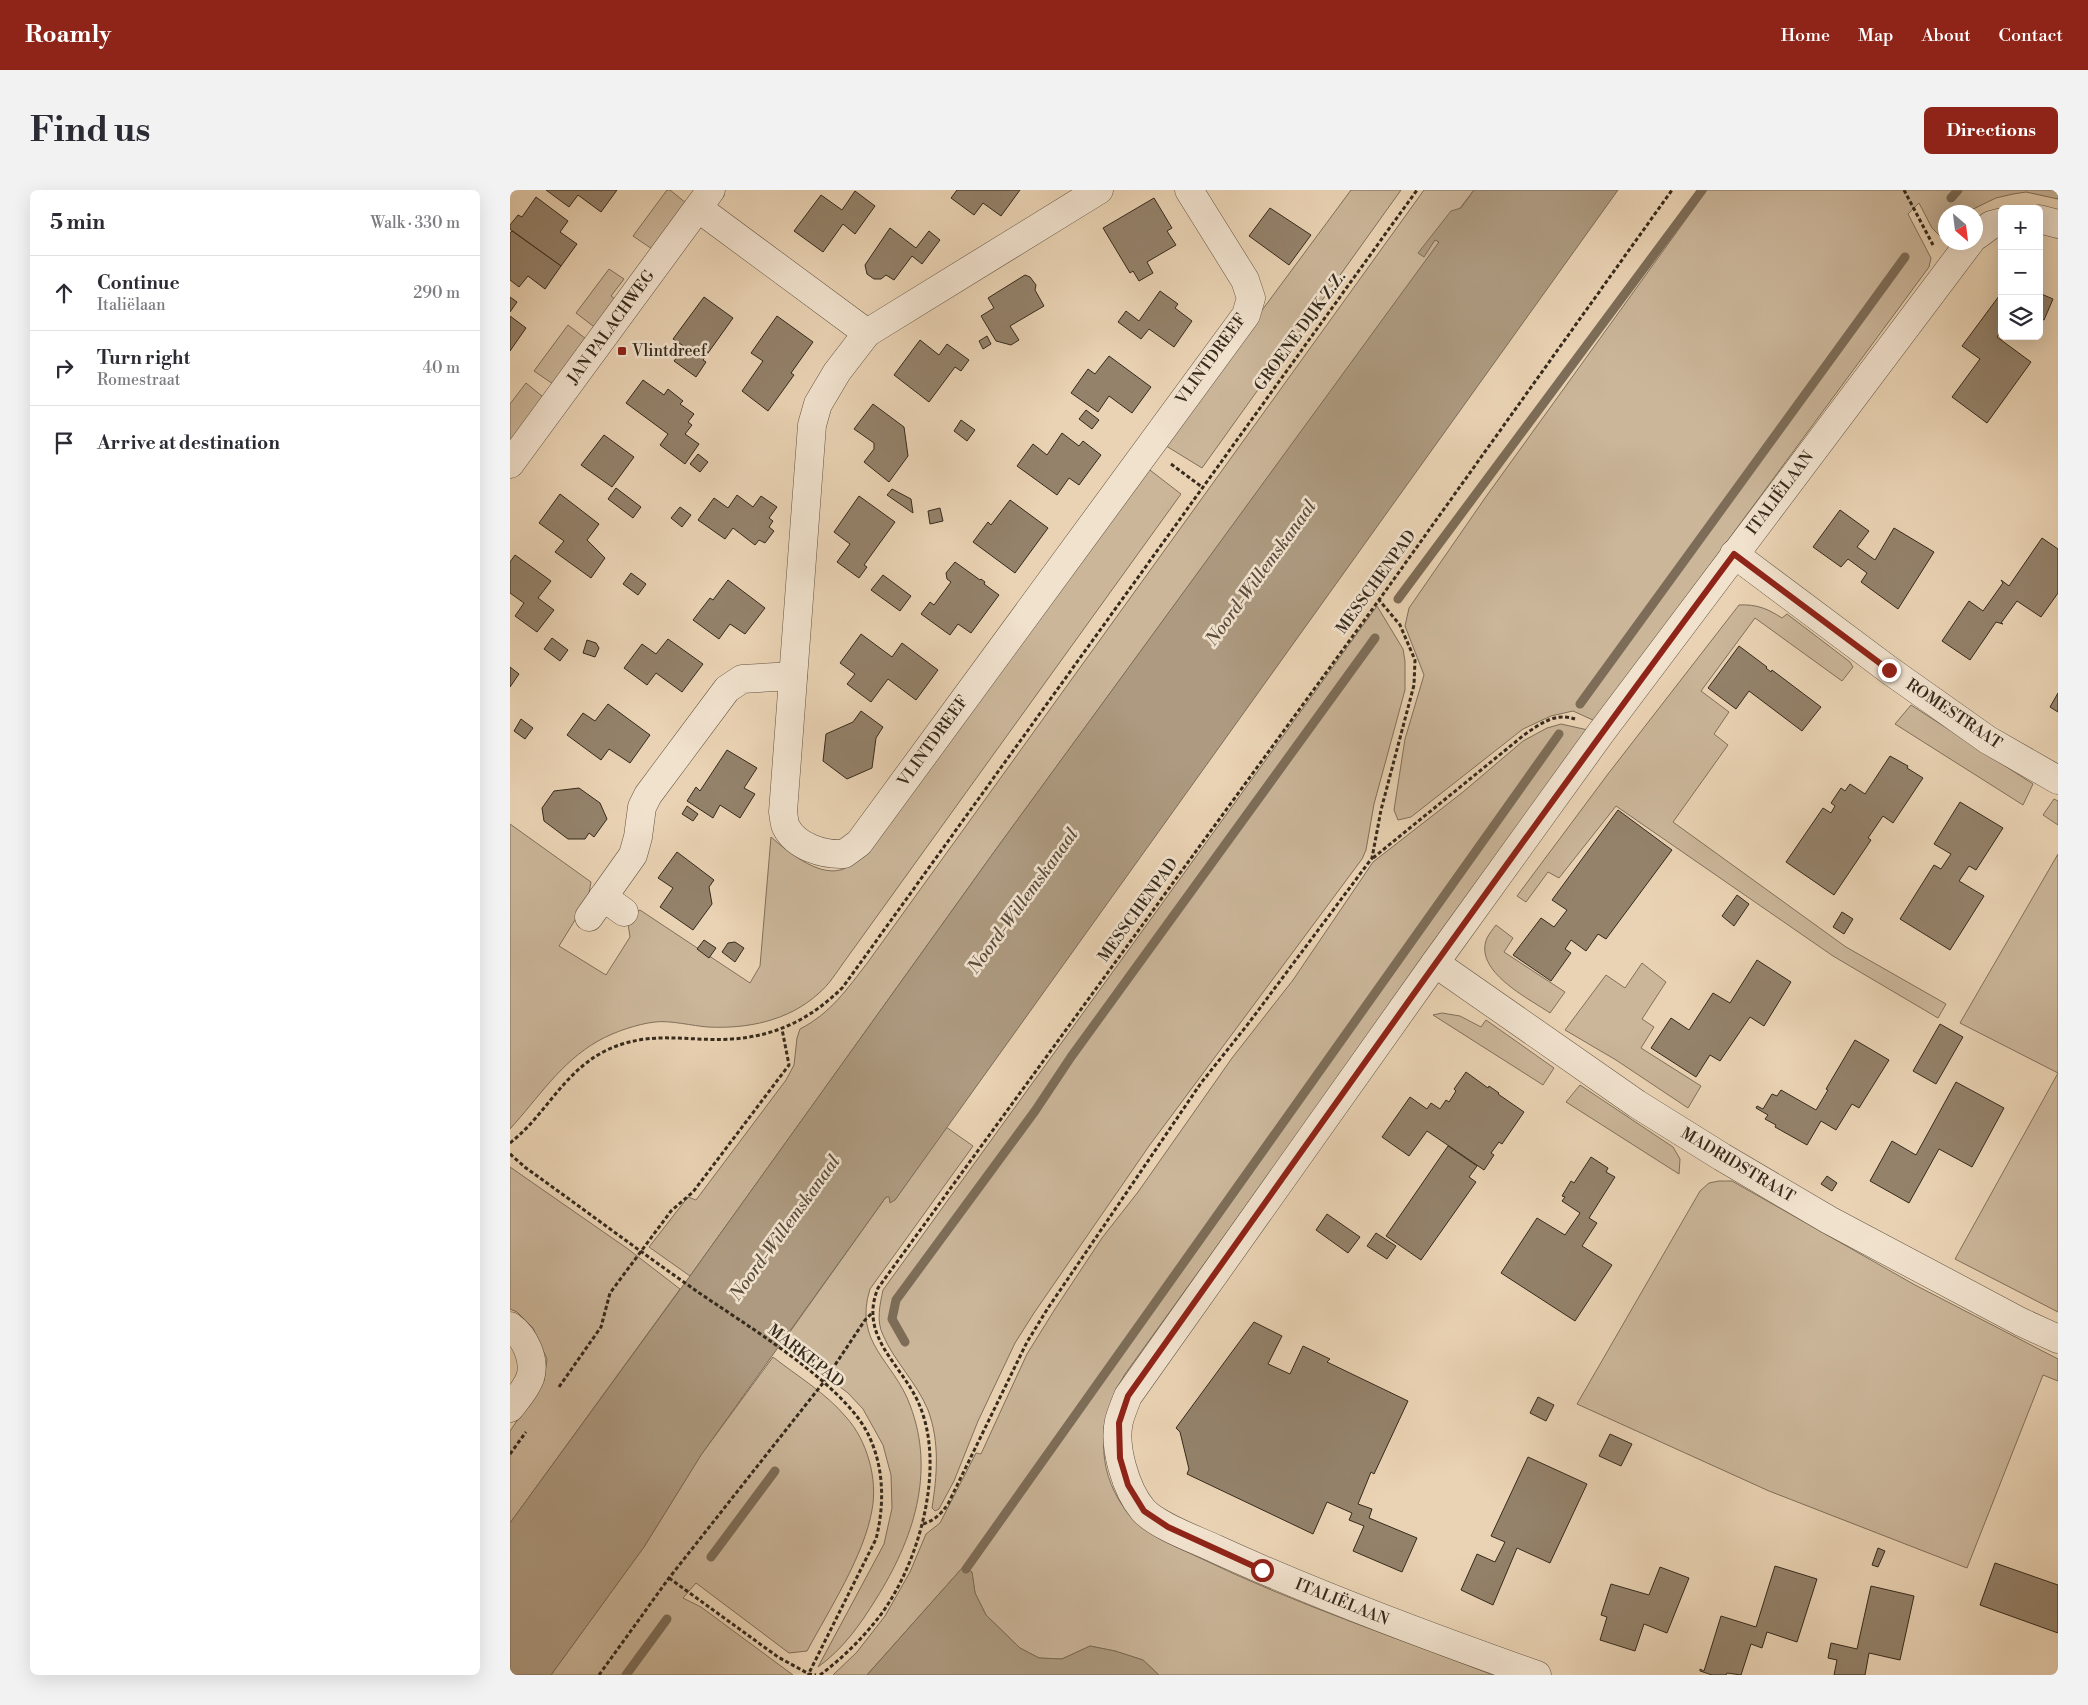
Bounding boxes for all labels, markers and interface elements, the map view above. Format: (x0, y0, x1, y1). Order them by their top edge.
text: Roamly (25, 20, 111, 50)
text: Home (1781, 24, 1830, 47)
text: Map (1858, 24, 1894, 47)
text: About (1922, 24, 1971, 47)
text: Contact (1999, 24, 2063, 47)
button: Directions (1924, 107, 2058, 154)
text: Find us (30, 109, 150, 152)
north arrow (1938, 205, 1983, 250)
map controls (1998, 205, 2043, 340)
button: + (1998, 205, 2043, 250)
text: 5 min (50, 210, 105, 236)
text: Walk · 330 m (370, 213, 460, 233)
button: − (1998, 250, 2043, 295)
street label: JAN PALACHWEG (562, 266, 659, 389)
street label: GROENE DIJK Z.Z. (1250, 267, 1350, 395)
text: Continue (97, 271, 180, 295)
icon: ahead (50, 279, 78, 307)
text: 290 m (413, 283, 460, 303)
text: Italiëlaan (97, 295, 166, 315)
button: layers (1998, 295, 2043, 340)
street label: VLINTDREEF (1171, 310, 1251, 409)
place label: Vlintdreef (631, 341, 708, 361)
marker: Vlintdreef (616, 345, 628, 357)
text: Turn right (97, 346, 190, 370)
icon: right (50, 354, 78, 382)
text: 40 m (423, 358, 460, 378)
text: Romestraat (97, 370, 181, 390)
icon: arrive (50, 429, 78, 457)
text: Arrive at destination (97, 431, 280, 455)
street label: ITALIËLAAN (1741, 447, 1818, 539)
water label: Noord-Willemskanaal (1200, 496, 1322, 651)
street label: MESSCHENPAD (1332, 526, 1420, 638)
route end (1878, 659, 1901, 682)
street label: ROMESTRAAT (1902, 675, 2006, 753)
street label: VLINTDREEF (893, 692, 973, 791)
water label: Noord-Willemskanaal (962, 824, 1084, 979)
street label: MESSCHENPAD (1094, 854, 1182, 966)
street label: MADRIDSTRAAT (1677, 1123, 1799, 1207)
water label: Noord-Willemskanaal (724, 1151, 846, 1306)
street label: MARKEPAD (764, 1320, 848, 1392)
route start (1251, 1559, 1274, 1582)
street label: ITALIËLAAN (1292, 1573, 1392, 1630)

